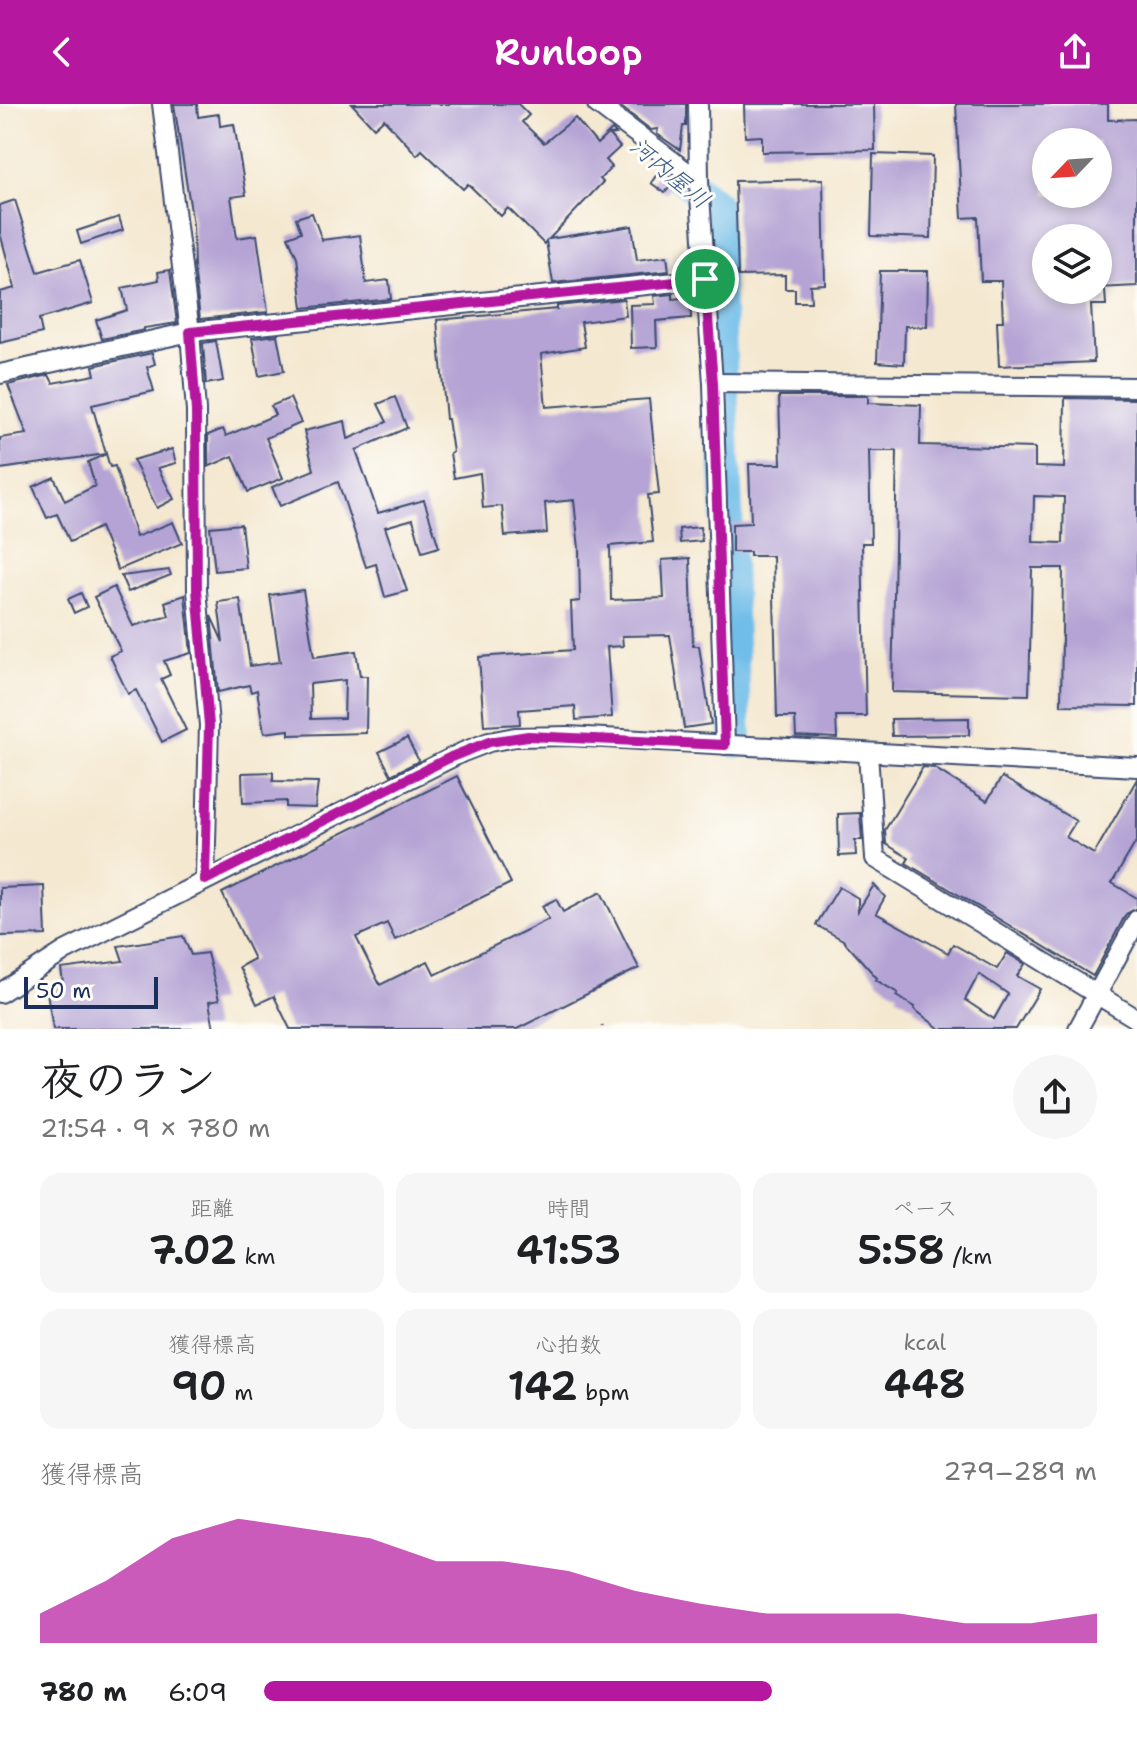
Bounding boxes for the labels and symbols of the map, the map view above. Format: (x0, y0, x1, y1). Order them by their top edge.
north arrow (1032, 128, 1112, 208)
water label: 河内屋川 (623, 130, 717, 216)
pin (671, 245, 739, 313)
scale bar (24, 973, 158, 1009)

